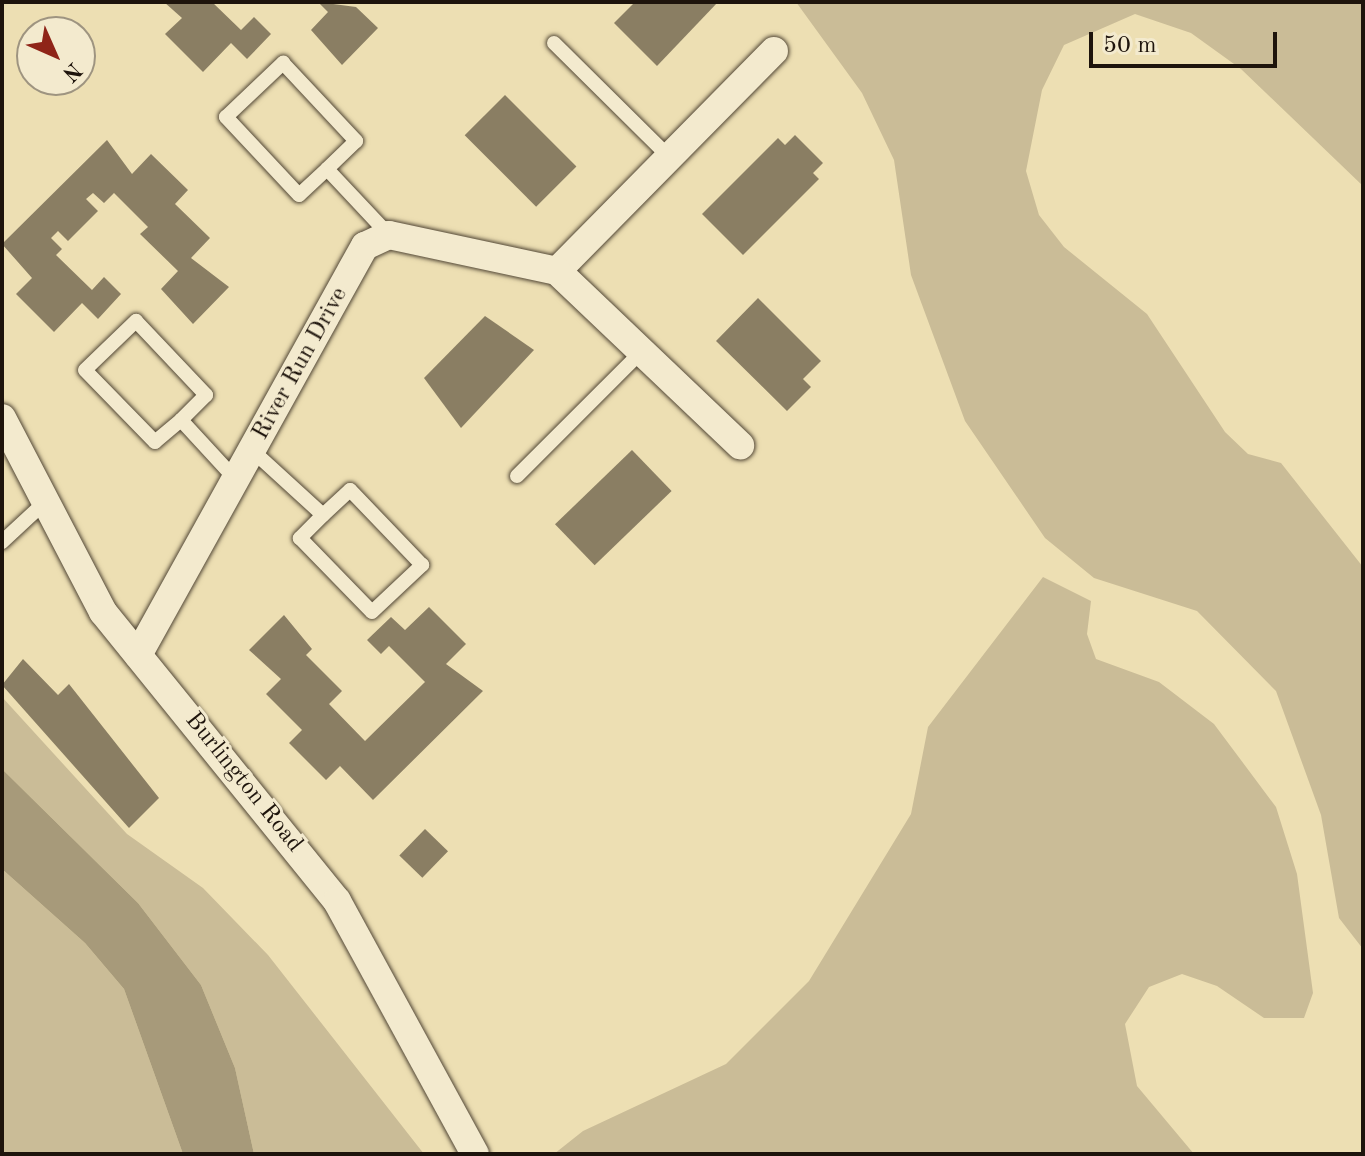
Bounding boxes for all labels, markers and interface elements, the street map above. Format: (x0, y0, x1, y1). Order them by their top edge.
north arrow (16, 16, 96, 96)
scale bar (1093, 16, 1281, 66)
text: 50 m (1103, 34, 1157, 58)
text: N (58, 58, 85, 85)
street label: River Run Drive (247, 283, 355, 445)
street label: Burlington Road (178, 707, 308, 859)

